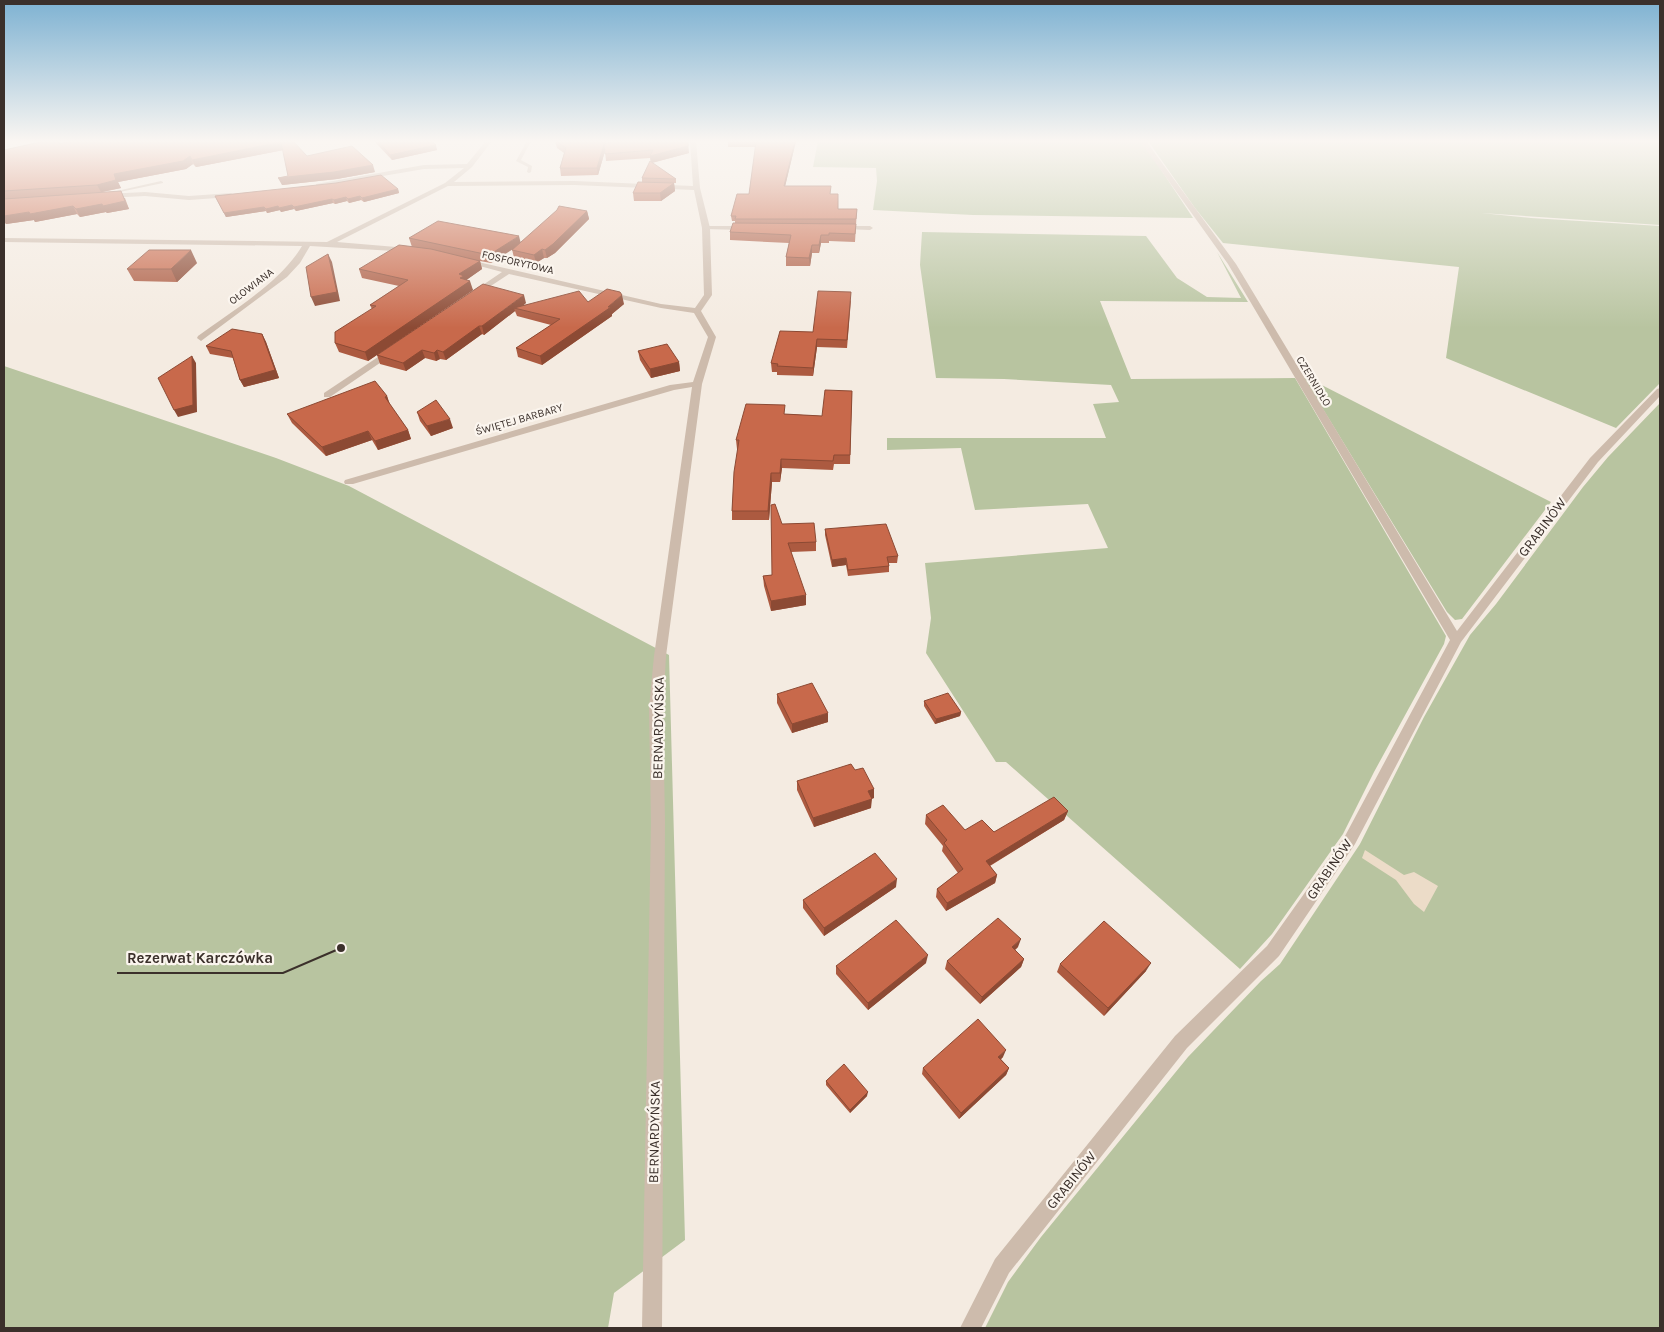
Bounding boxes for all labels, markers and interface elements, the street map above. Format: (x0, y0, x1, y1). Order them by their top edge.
street label: FOSFORYTOWA (481, 248, 556, 277)
street label: OŁOWIANA (226, 265, 277, 307)
street label: CZERNIDŁO (1294, 354, 1334, 409)
street label: ŚWIĘTEJ BARBARY (473, 399, 564, 438)
street label: GRABINÓW (1515, 494, 1570, 560)
street label: BERNARDYŃSKA (648, 677, 668, 779)
street label: GRABINÓW (1303, 835, 1356, 903)
callout: Rezerwat Karczówka (117, 943, 283, 973)
text: Rezerwat Karczówka (127, 949, 273, 967)
street label: BERNARDYŃSKA (644, 1081, 664, 1183)
street label: GRABINÓW (1043, 1148, 1100, 1213)

